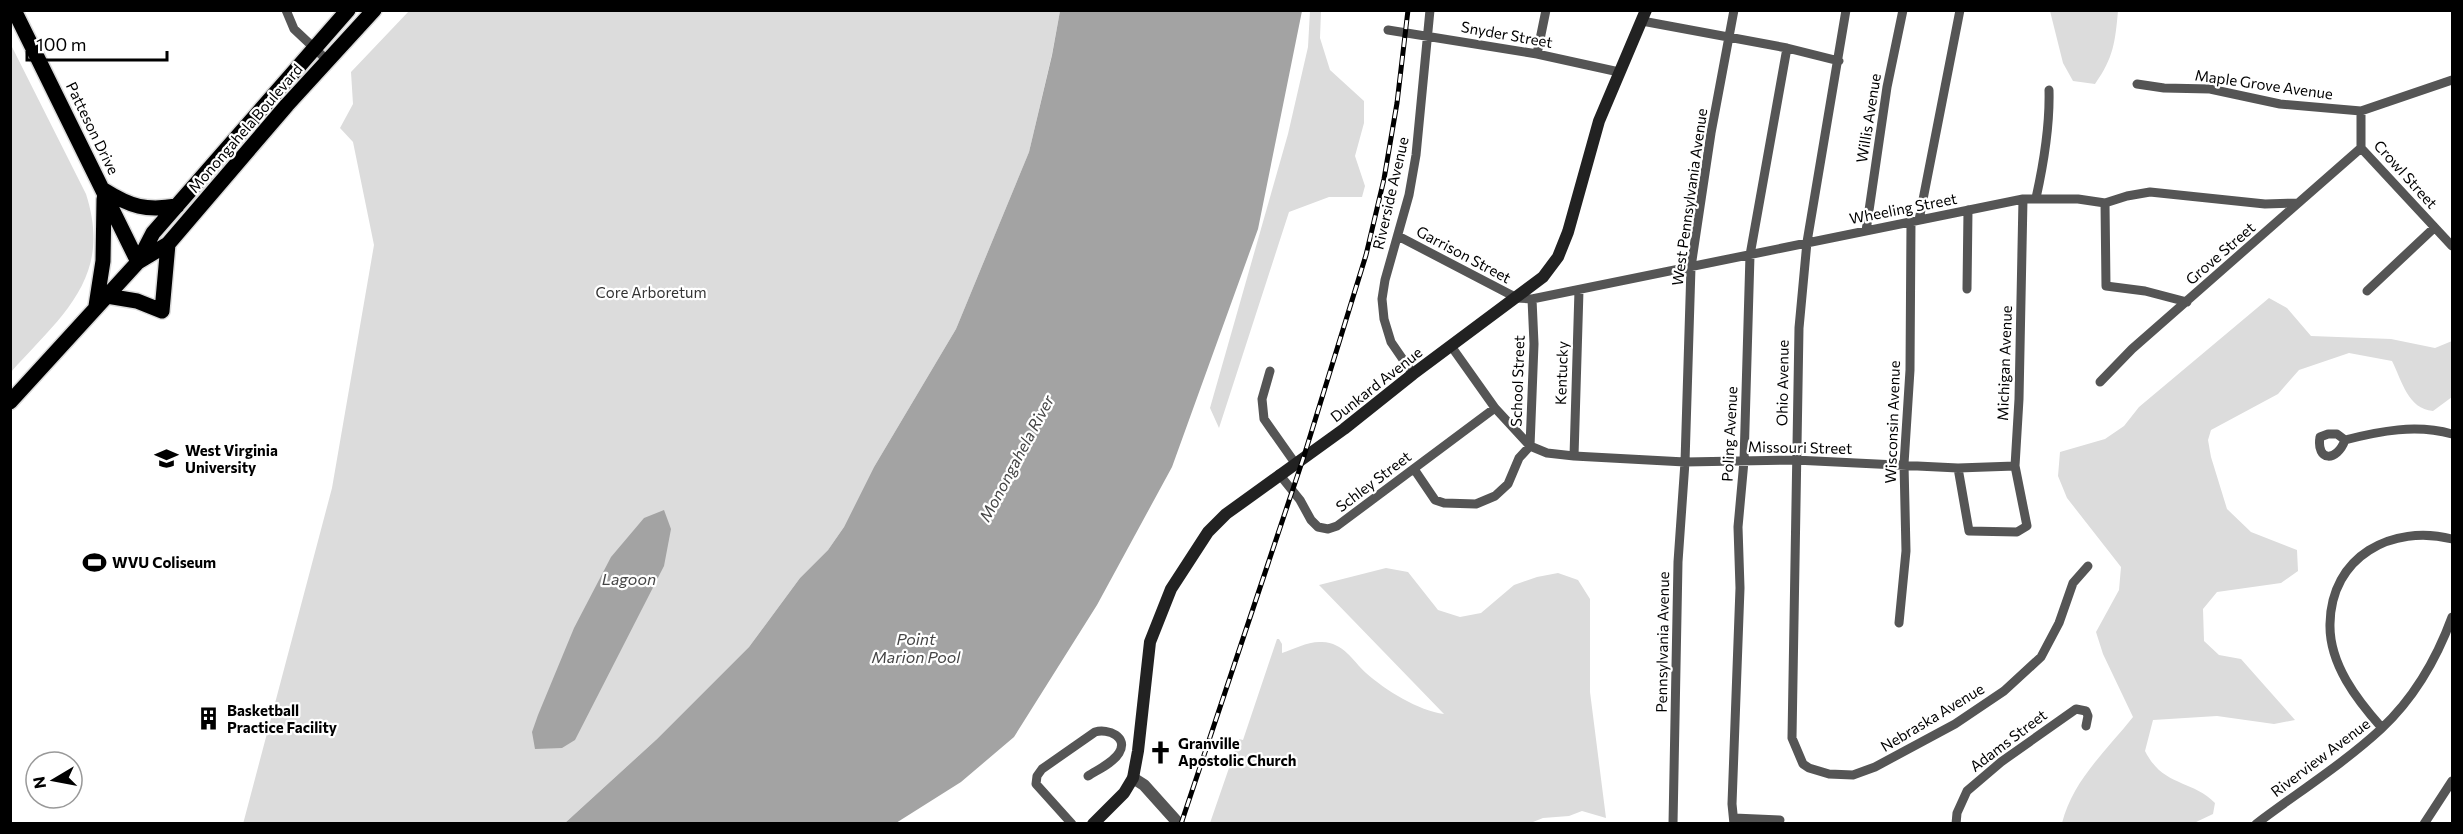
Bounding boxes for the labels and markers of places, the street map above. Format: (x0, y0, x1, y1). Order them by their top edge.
place label: West Virginia University (185, 441, 278, 476)
school or university icon: West Virginia University (154, 446, 180, 472)
sports icon: WVU Coliseum (81, 549, 107, 575)
place label: WVU Coliseum (112, 553, 216, 571)
place label: Basketball Practice Facility (227, 701, 338, 736)
building icon: Basketball Practice Facility (196, 706, 222, 732)
place label: Granville Apostolic Church (1178, 734, 1296, 769)
church icon: Granville Apostolic Church (1147, 739, 1173, 765)

